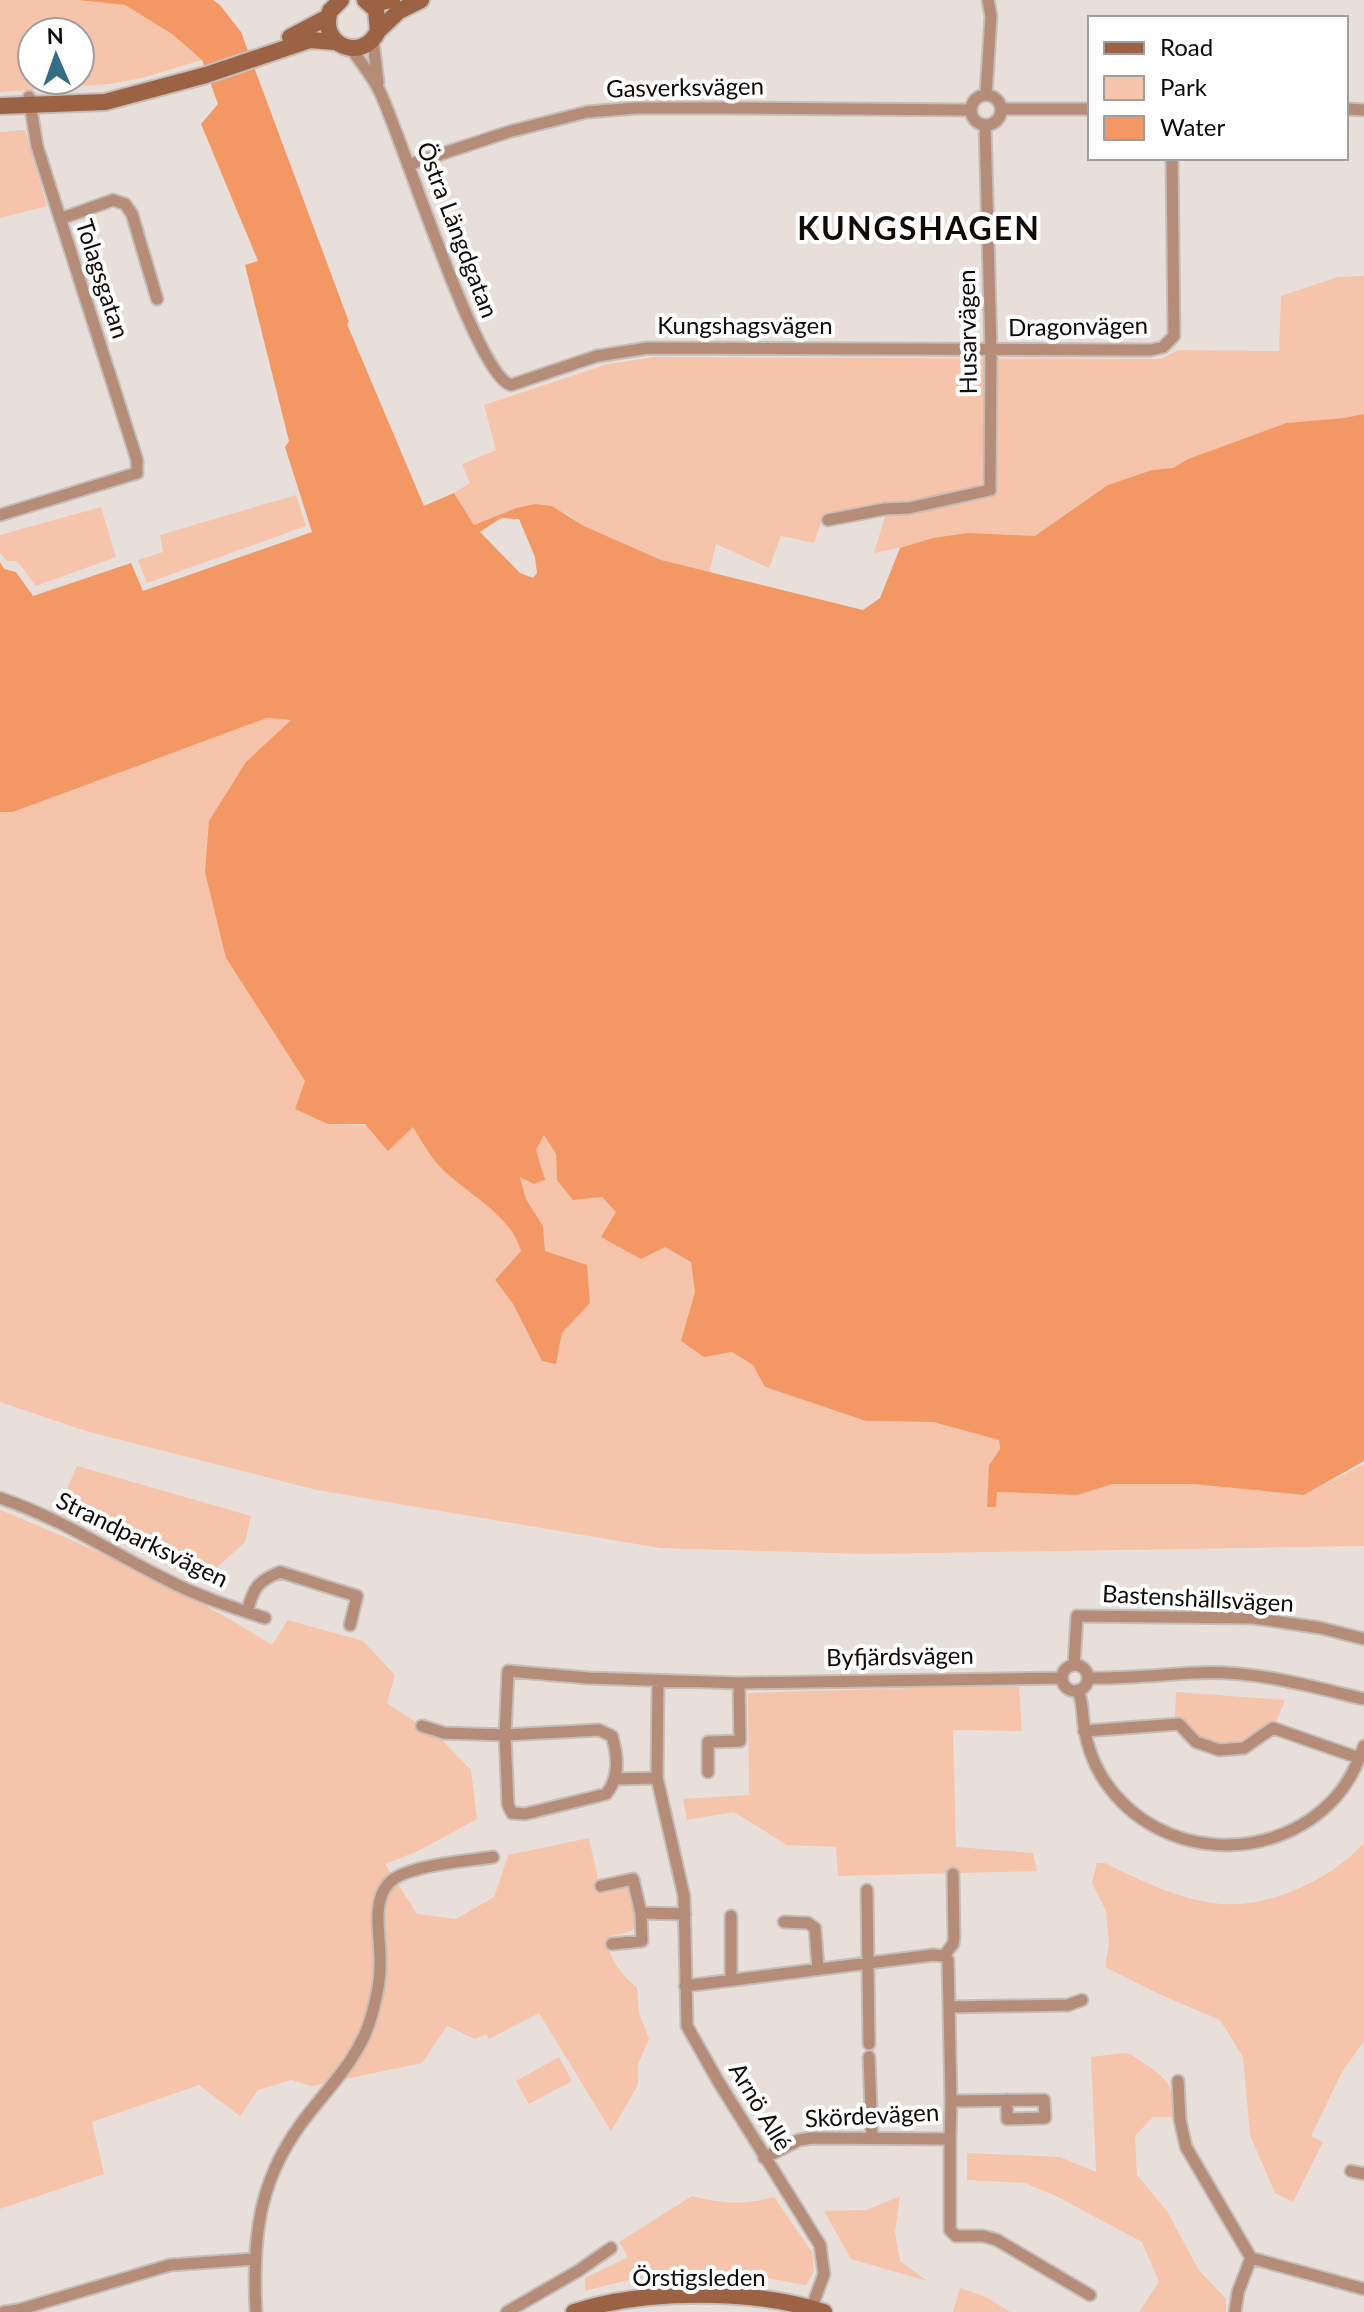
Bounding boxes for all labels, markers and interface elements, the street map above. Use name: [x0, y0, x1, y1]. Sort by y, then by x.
north arrow: [16, 16, 96, 96]
legend: [1088, 16, 1348, 160]
text: N: [46, 22, 64, 49]
text: Road: [1160, 32, 1213, 61]
street label: Gasverksvägen: [606, 71, 764, 102]
text: Park: [1160, 72, 1208, 101]
text: Water: [1160, 112, 1225, 141]
street label: Östra Längdgatan: [411, 137, 505, 322]
district label: KUNGSHAGEN: [797, 208, 1041, 247]
street label: Tolagsgatan: [71, 215, 136, 342]
street label: Husarvägen: [951, 269, 982, 395]
street label: Kungshagsvägen: [657, 310, 833, 339]
street label: Dragonvägen: [1008, 310, 1148, 341]
street label: Strandparksvägen: [52, 1485, 233, 1593]
street label: Bastenshällsvägen: [1101, 1578, 1295, 1617]
street label: Byfjärdsvägen: [826, 1640, 974, 1671]
street label: Arnö Allé: [724, 2057, 799, 2155]
street label: Skördevägen: [804, 2097, 940, 2133]
street label: Örstigsleden: [632, 2262, 766, 2291]

